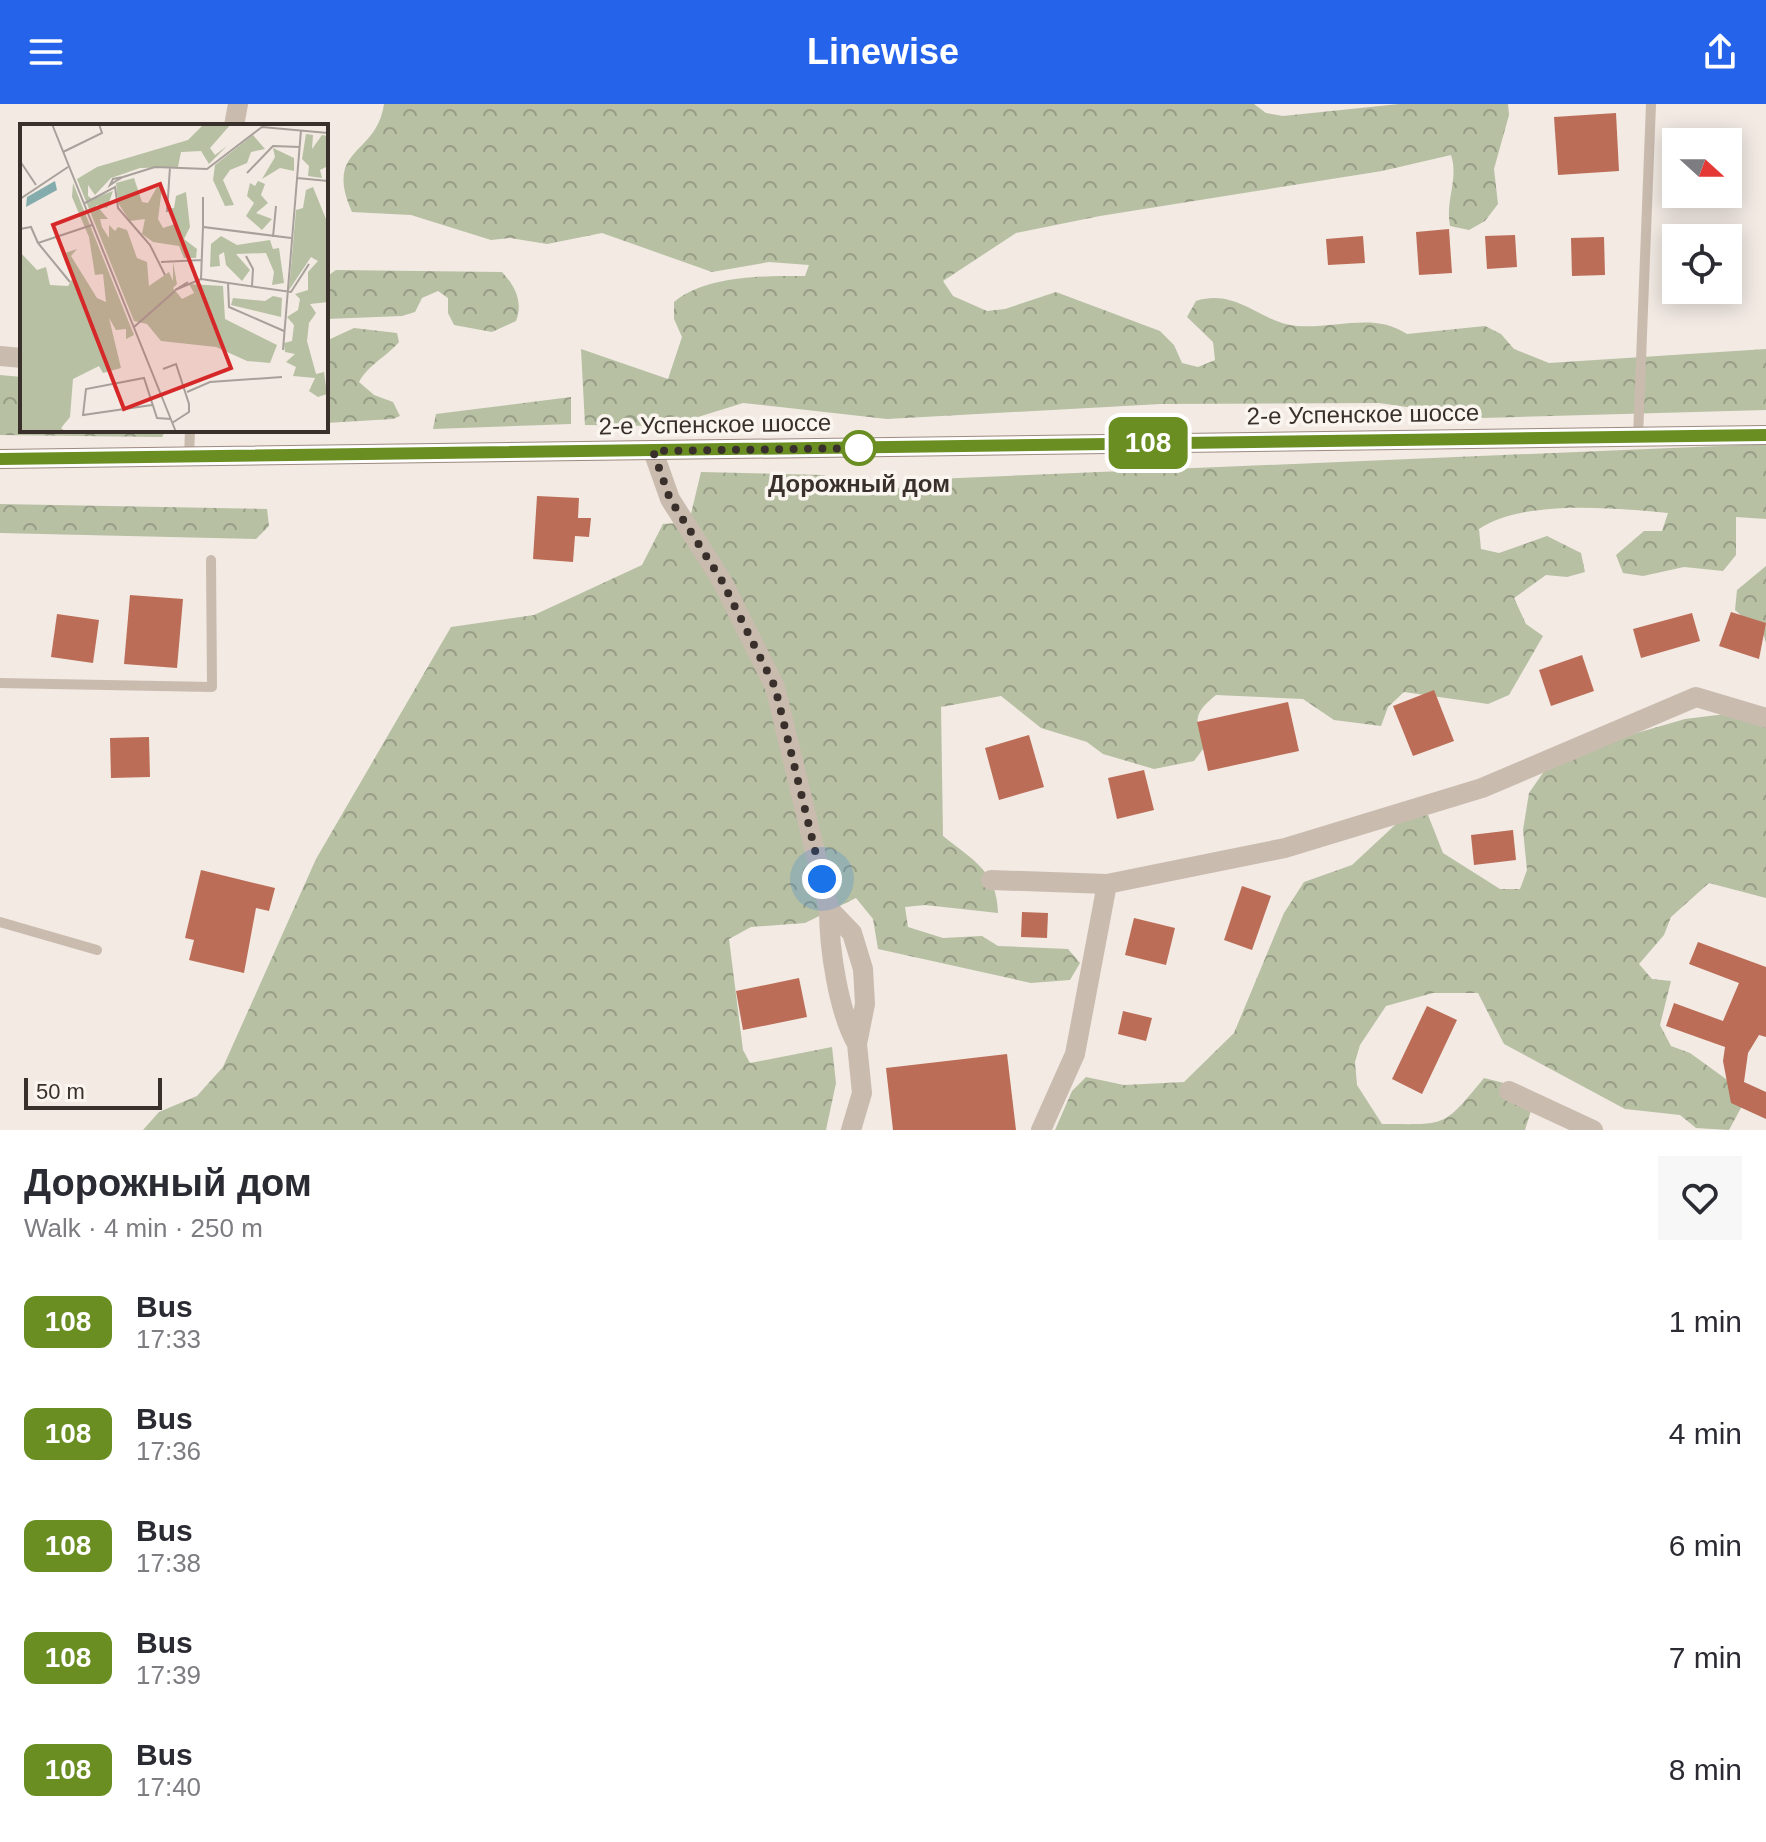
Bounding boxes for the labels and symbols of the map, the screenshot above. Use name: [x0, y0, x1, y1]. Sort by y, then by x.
inset map: [20, 124, 328, 432]
north arrow: [1662, 128, 1742, 208]
street label: 2-е Успенское шоссе: [1246, 398, 1480, 430]
street label: 2-е Успенское шоссе: [598, 408, 832, 440]
line badge: 108: [1102, 417, 1194, 469]
marker: Дорожный дом: [842, 431, 876, 465]
place label: Дорожный дом: [768, 470, 950, 497]
your location: [802, 859, 842, 899]
scale bar: [24, 1074, 162, 1110]

